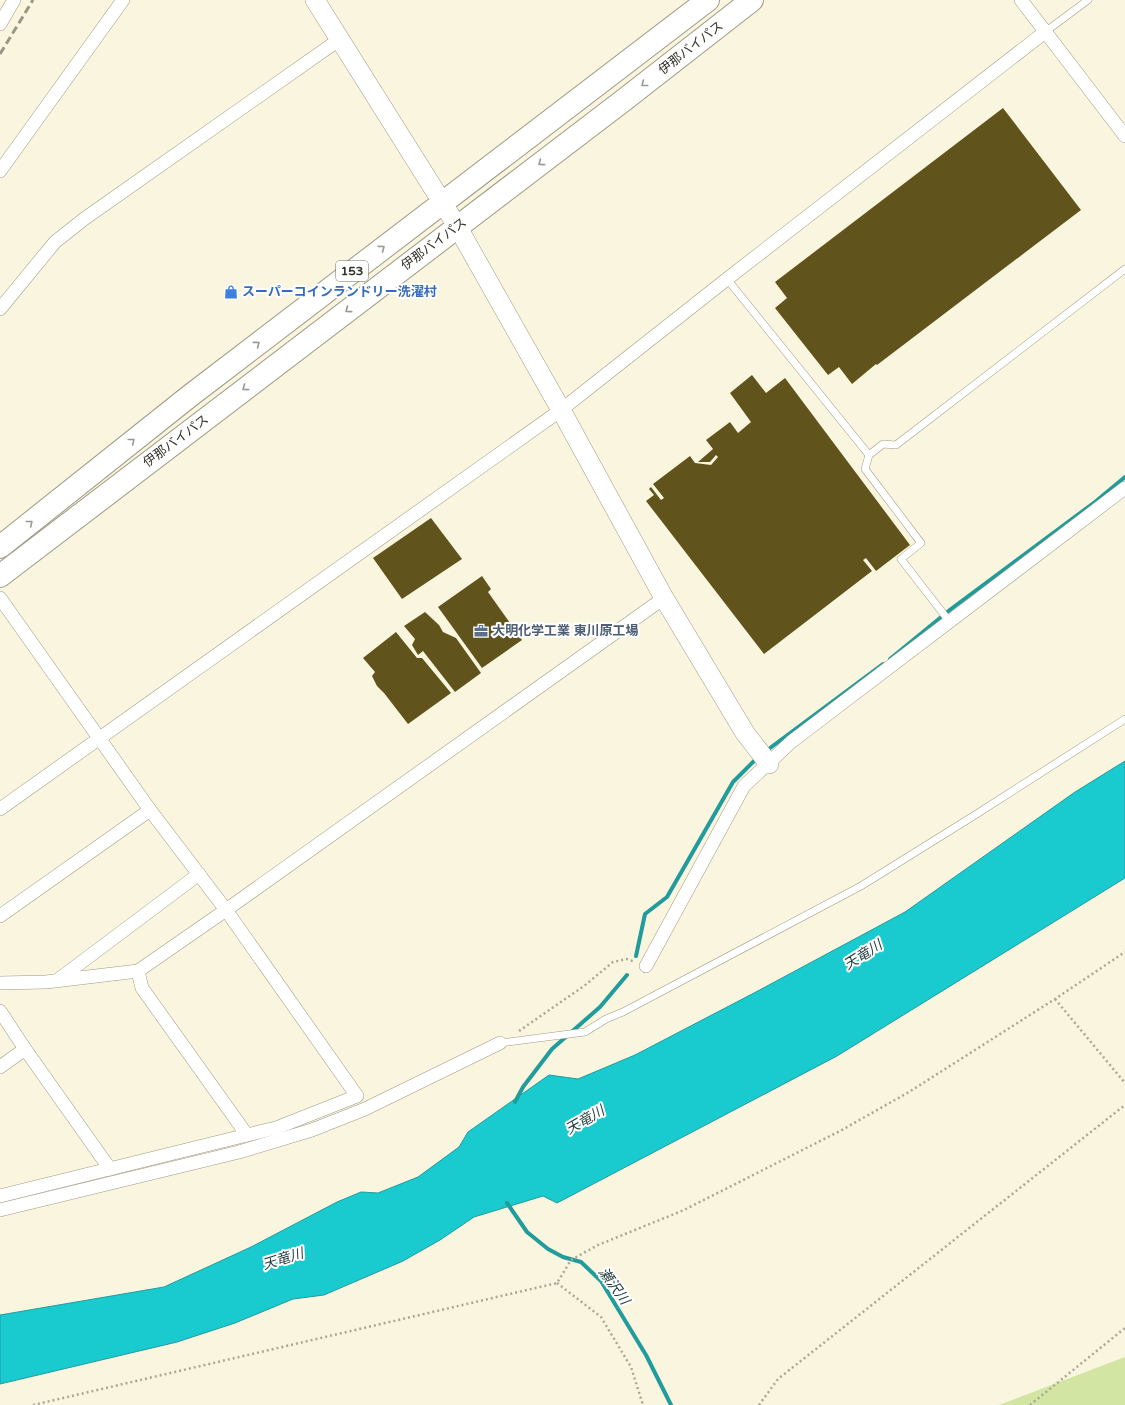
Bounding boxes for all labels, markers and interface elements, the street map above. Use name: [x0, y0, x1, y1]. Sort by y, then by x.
street label: 伊那バイパス: [655, 18, 727, 78]
one-way arrow: [642, 79, 649, 86]
one-way arrow: [538, 158, 545, 166]
street label: 伊那バイパス: [398, 214, 470, 274]
one-way arrow: [378, 246, 385, 253]
road number: 153: [336, 261, 368, 281]
shop icon: スーパーコインランドリー洗濯村: [223, 284, 239, 300]
place label: スーパーコインランドリー洗濯村: [242, 284, 437, 300]
one-way arrow: [346, 305, 353, 312]
one-way arrow: [252, 342, 259, 349]
one-way arrow: [243, 384, 250, 391]
street label: 伊那バイパス: [140, 411, 212, 471]
one-way arrow: [128, 439, 135, 446]
one-way arrow: [26, 520, 33, 527]
office icon: 大明化学工業 東川原工場: [473, 623, 489, 639]
place label: 大明化学工業 東川原工場: [492, 623, 638, 639]
water label: 天竜川: [841, 936, 887, 973]
water label: 天竜川: [563, 1101, 609, 1138]
water label: 天竜川: [260, 1244, 307, 1273]
water label: 瀬沢川: [595, 1264, 634, 1310]

